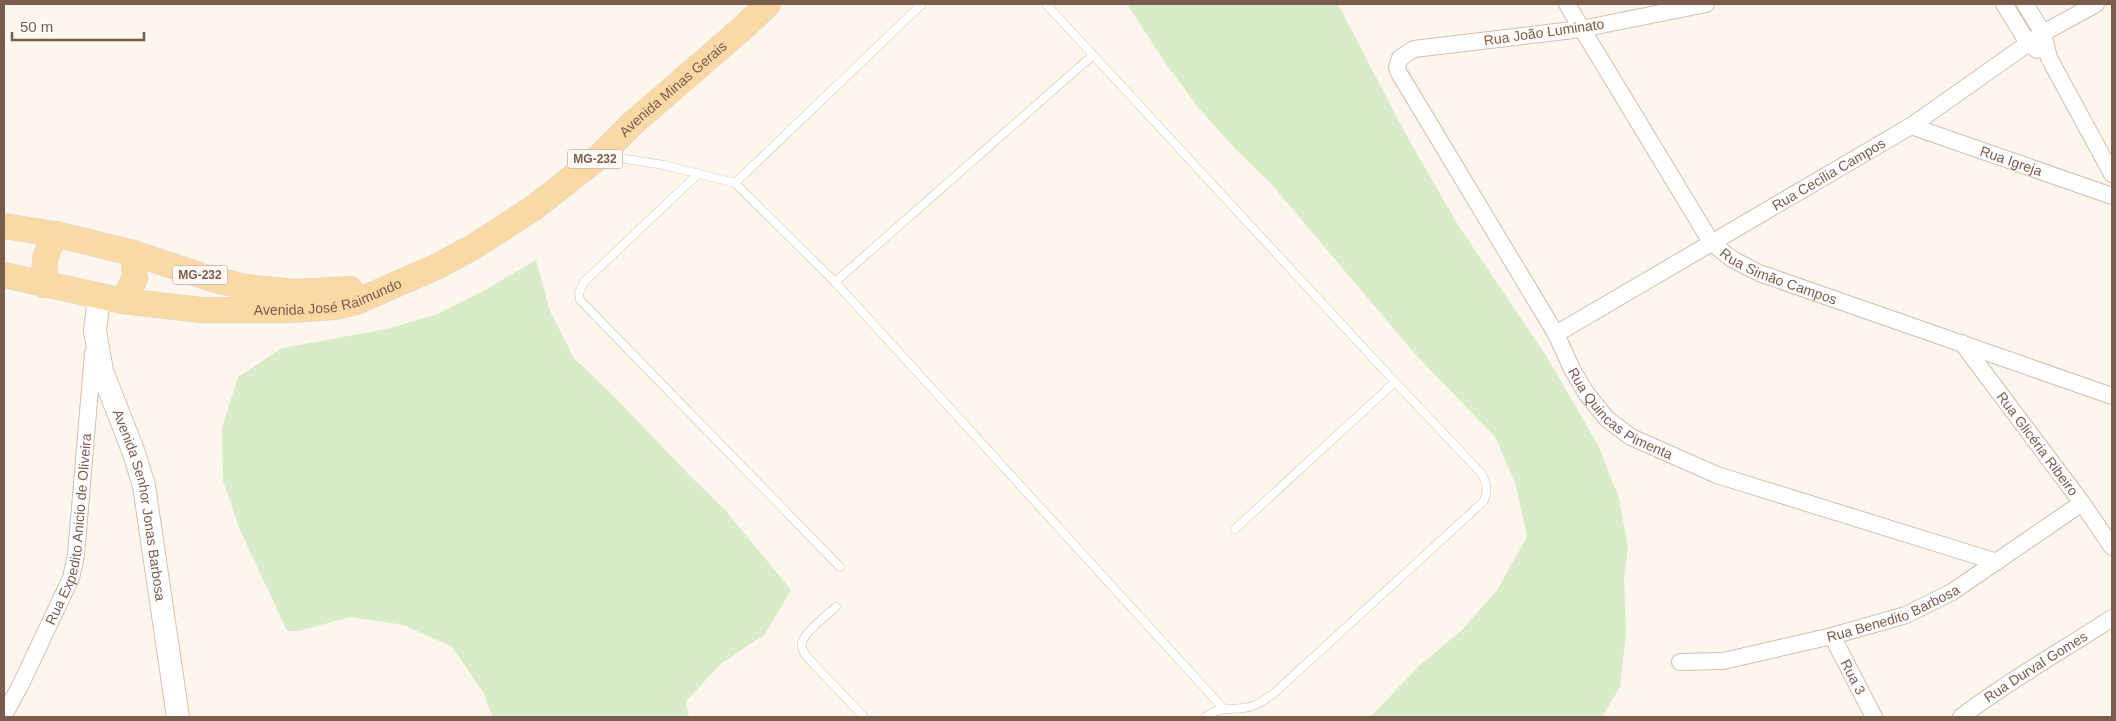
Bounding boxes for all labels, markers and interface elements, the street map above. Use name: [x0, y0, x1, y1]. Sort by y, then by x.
scale bar: [12, 10, 145, 42]
street label: Rua João Luminato: [1483, 16, 1605, 48]
text: 50 m: [20, 18, 53, 35]
street label: Avenida Minas Gerais: [616, 38, 730, 140]
street label: Rua Cecília Campos: [1769, 135, 1888, 214]
street label: Rua Igreja: [1978, 143, 2044, 179]
road number: MG-232: [568, 150, 622, 168]
street label: Rua Simão Campos: [1717, 245, 1839, 308]
road number: MG-232: [172, 266, 228, 284]
street label: Avenida José Raimundo: [254, 275, 404, 318]
street label: Rua Quincas Pimenta: [1565, 365, 1675, 462]
street label: Rua Glicéria Ribeiro: [1994, 389, 2082, 499]
street label: Avenida Senhor Jonas Barbosa: [110, 407, 169, 602]
street label: Rua Expedito Anicio de Oliveira: [42, 432, 94, 627]
street label: Rua Benedito Barbosa: [1825, 581, 1963, 645]
street label: Rua Durval Gomes: [1981, 628, 2090, 706]
street label: Rua 3: [1837, 657, 1869, 697]

